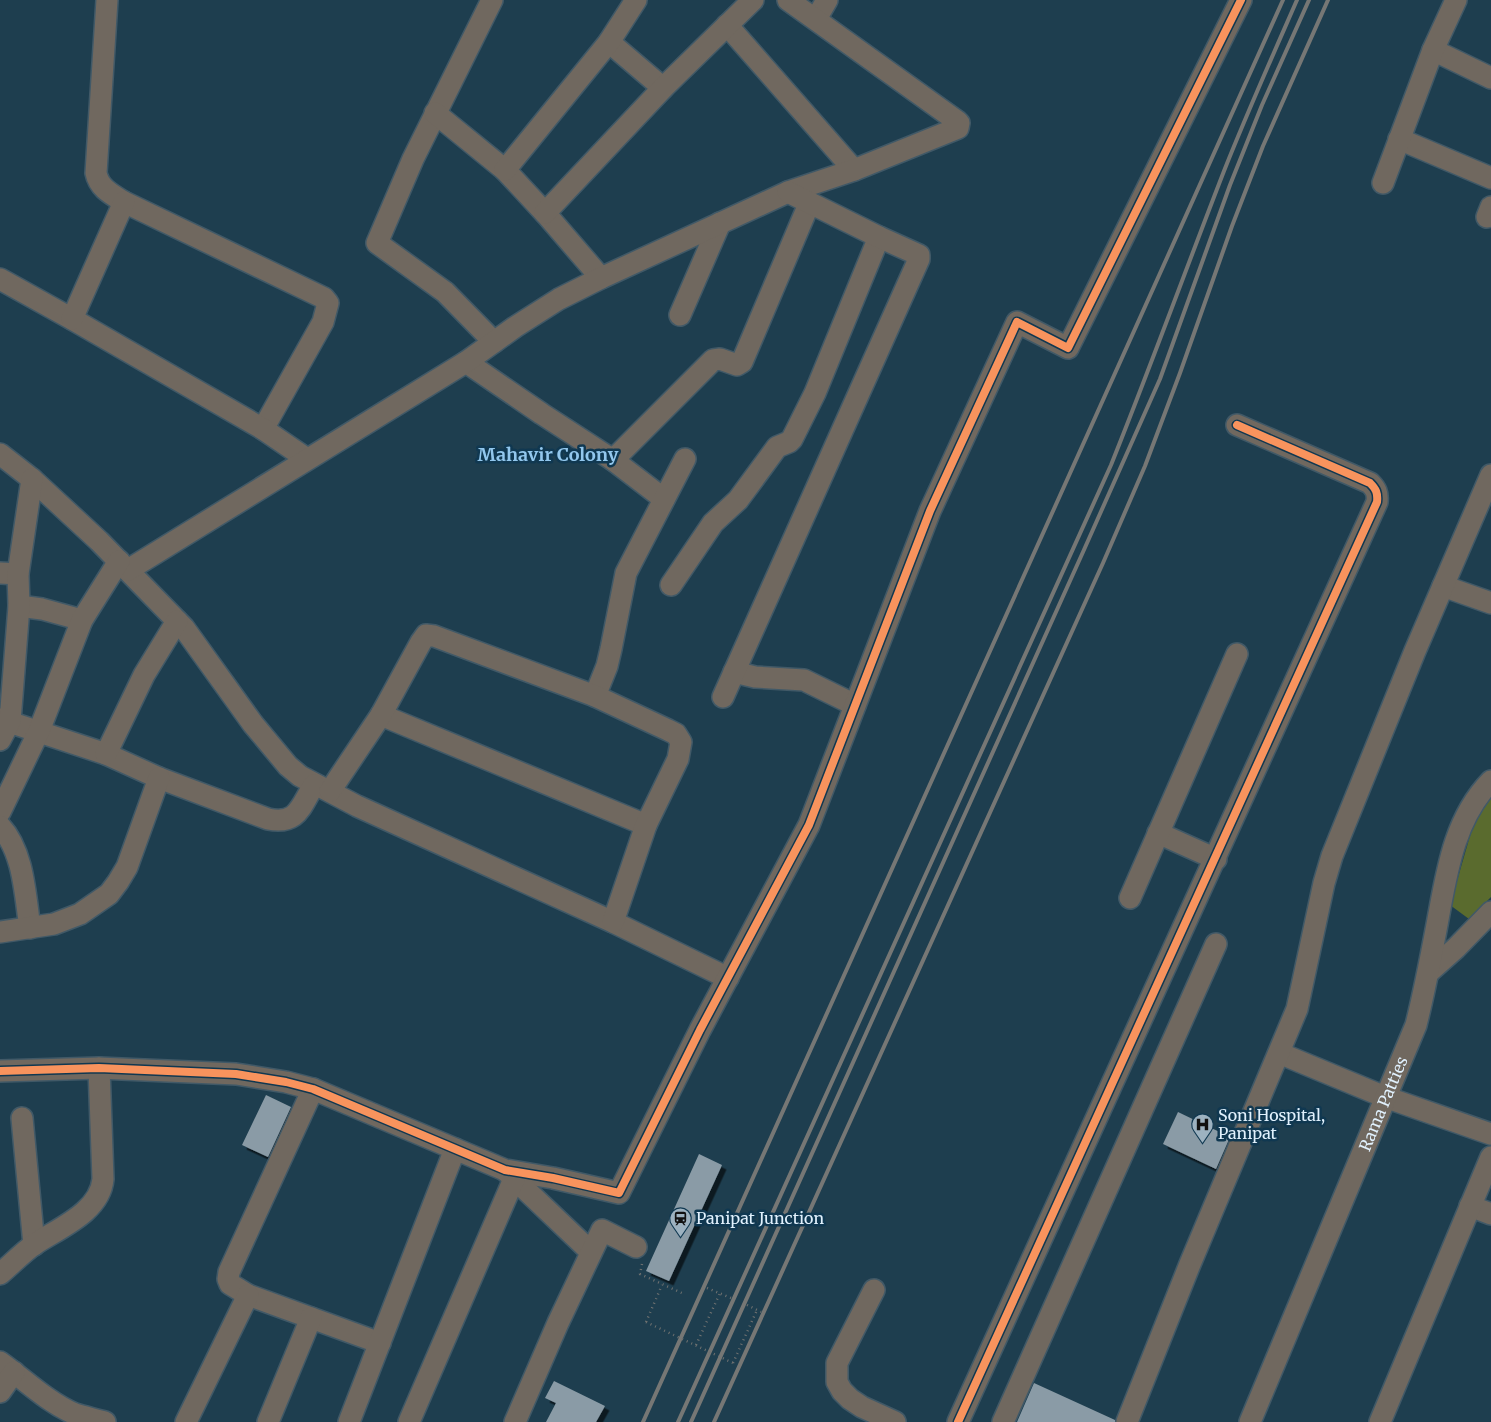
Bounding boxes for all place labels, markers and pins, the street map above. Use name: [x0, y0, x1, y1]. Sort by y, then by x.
place label: Soni Hospital, Panipat: [1218, 1105, 1325, 1143]
hospital icon: Soni Hospital, Panipat: [1190, 1112, 1214, 1143]
station icon: Panipat Junction: [668, 1206, 692, 1237]
place label: Panipat Junction: [696, 1208, 824, 1228]

